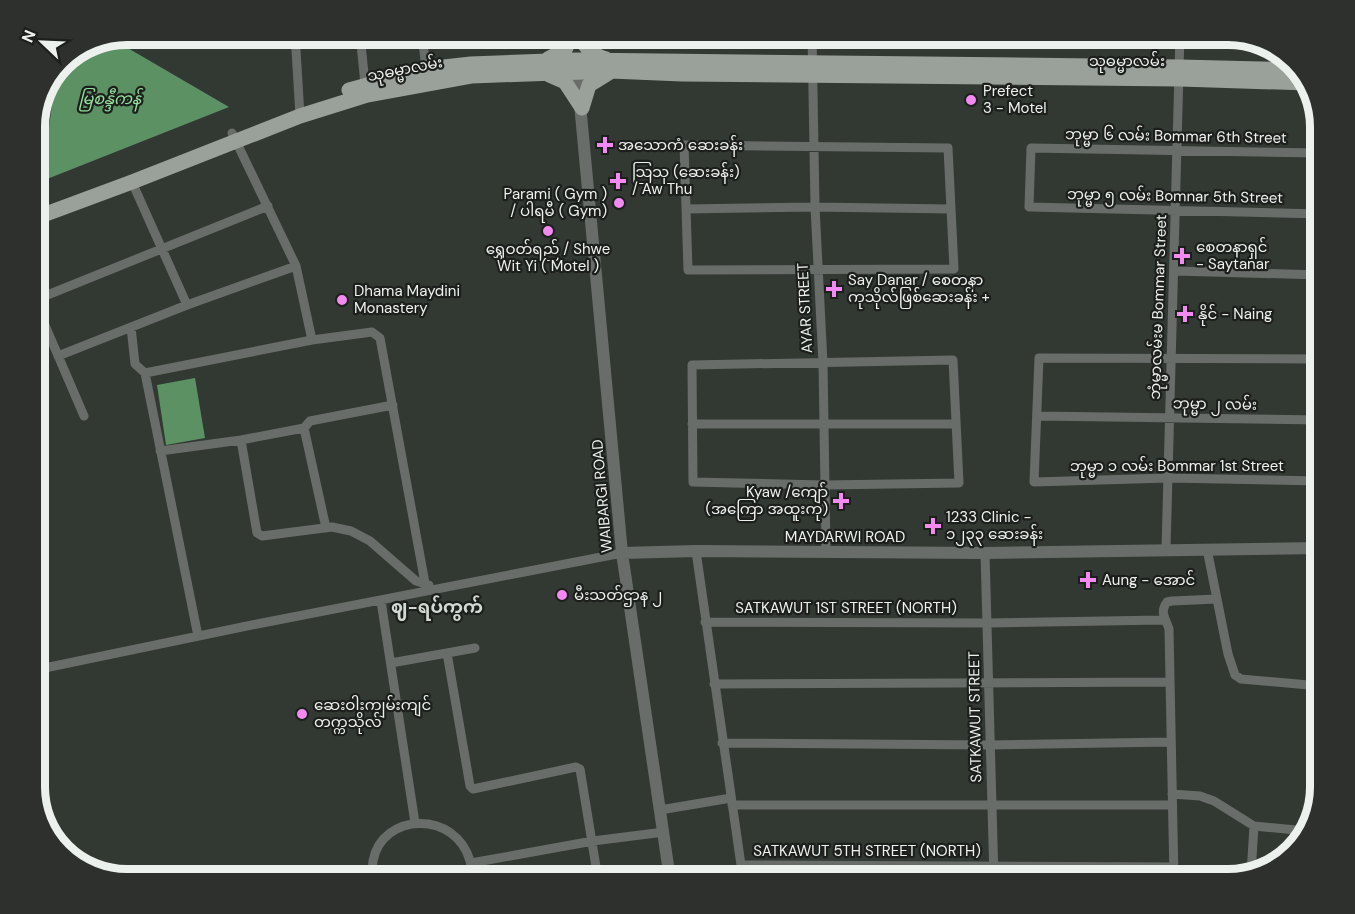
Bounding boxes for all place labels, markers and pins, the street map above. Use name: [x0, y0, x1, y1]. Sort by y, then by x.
place label: Prefect 3 - Motel: [983, 81, 1047, 118]
marker: Prefect 3 - Motel: [964, 93, 978, 107]
place label: အသောကံ ဆေးခန်း: [618, 135, 743, 157]
marker: အသောကံ ဆေးခန်း: [596, 136, 614, 154]
place label: သြသု (ဆေးခန်း) / Aw Thu: [632, 162, 740, 199]
marker: သြသု (ဆေးခန်း) / Aw Thu: [609, 172, 627, 190]
place label: Parami ( Gym ) / ပါရမီ ( Gym): [504, 184, 607, 223]
marker: Parami ( Gym ) / ပါရမီ ( Gym): [612, 196, 626, 210]
marker: ရွှေဝတ်ရည် / Shwe Wit Yi ( Motel ): [541, 224, 555, 238]
place label: စေတနာရှင် - Saytanar: [1196, 237, 1270, 274]
place label: ရွှေဝတ်ရည် / Shwe Wit Yi ( Motel ): [486, 239, 610, 276]
marker: စေတနာရှင် - Saytanar: [1173, 247, 1191, 265]
place label: Say Danar / စေတနာ ကုသိုလ်ဖြစ်ဆေးခန်း +: [848, 270, 990, 309]
marker: Say Danar / စေတနာ ကုသိုလ်ဖြစ်ဆေးခန်း +: [825, 280, 843, 298]
place label: Dhama Maydini Monastery: [354, 281, 460, 318]
marker: Dhama Maydini Monastery: [335, 293, 349, 307]
place label: နိုင် - Naing: [1198, 304, 1272, 326]
marker: နိုင် - Naing: [1176, 305, 1194, 323]
place label: Kyaw /ကျော် (အကြော အထူးကု): [705, 482, 828, 521]
marker: Kyaw /ကျော် (အကြော အထူးကု): [832, 492, 850, 510]
place label: 1233 Clinic - ၁၂၃၃ ဆေးခန်း: [946, 507, 1043, 546]
marker: 1233 Clinic - ၁၂၃၃ ဆေးခန်း: [924, 517, 942, 535]
place label: Aung - အောင်: [1102, 570, 1195, 590]
marker: Aung - အောင်: [1079, 571, 1097, 589]
place label: မီးသတ်ဌာန ၂: [574, 585, 662, 607]
marker: မီးသတ်ဌာန ၂: [555, 588, 569, 602]
place label: ဆေးဝါးကျွမ်းကျင် တက္ကသိုလ်: [314, 695, 431, 734]
marker: ဆေးဝါးကျွမ်းကျင် တက္ကသိုလ်: [295, 707, 309, 721]

